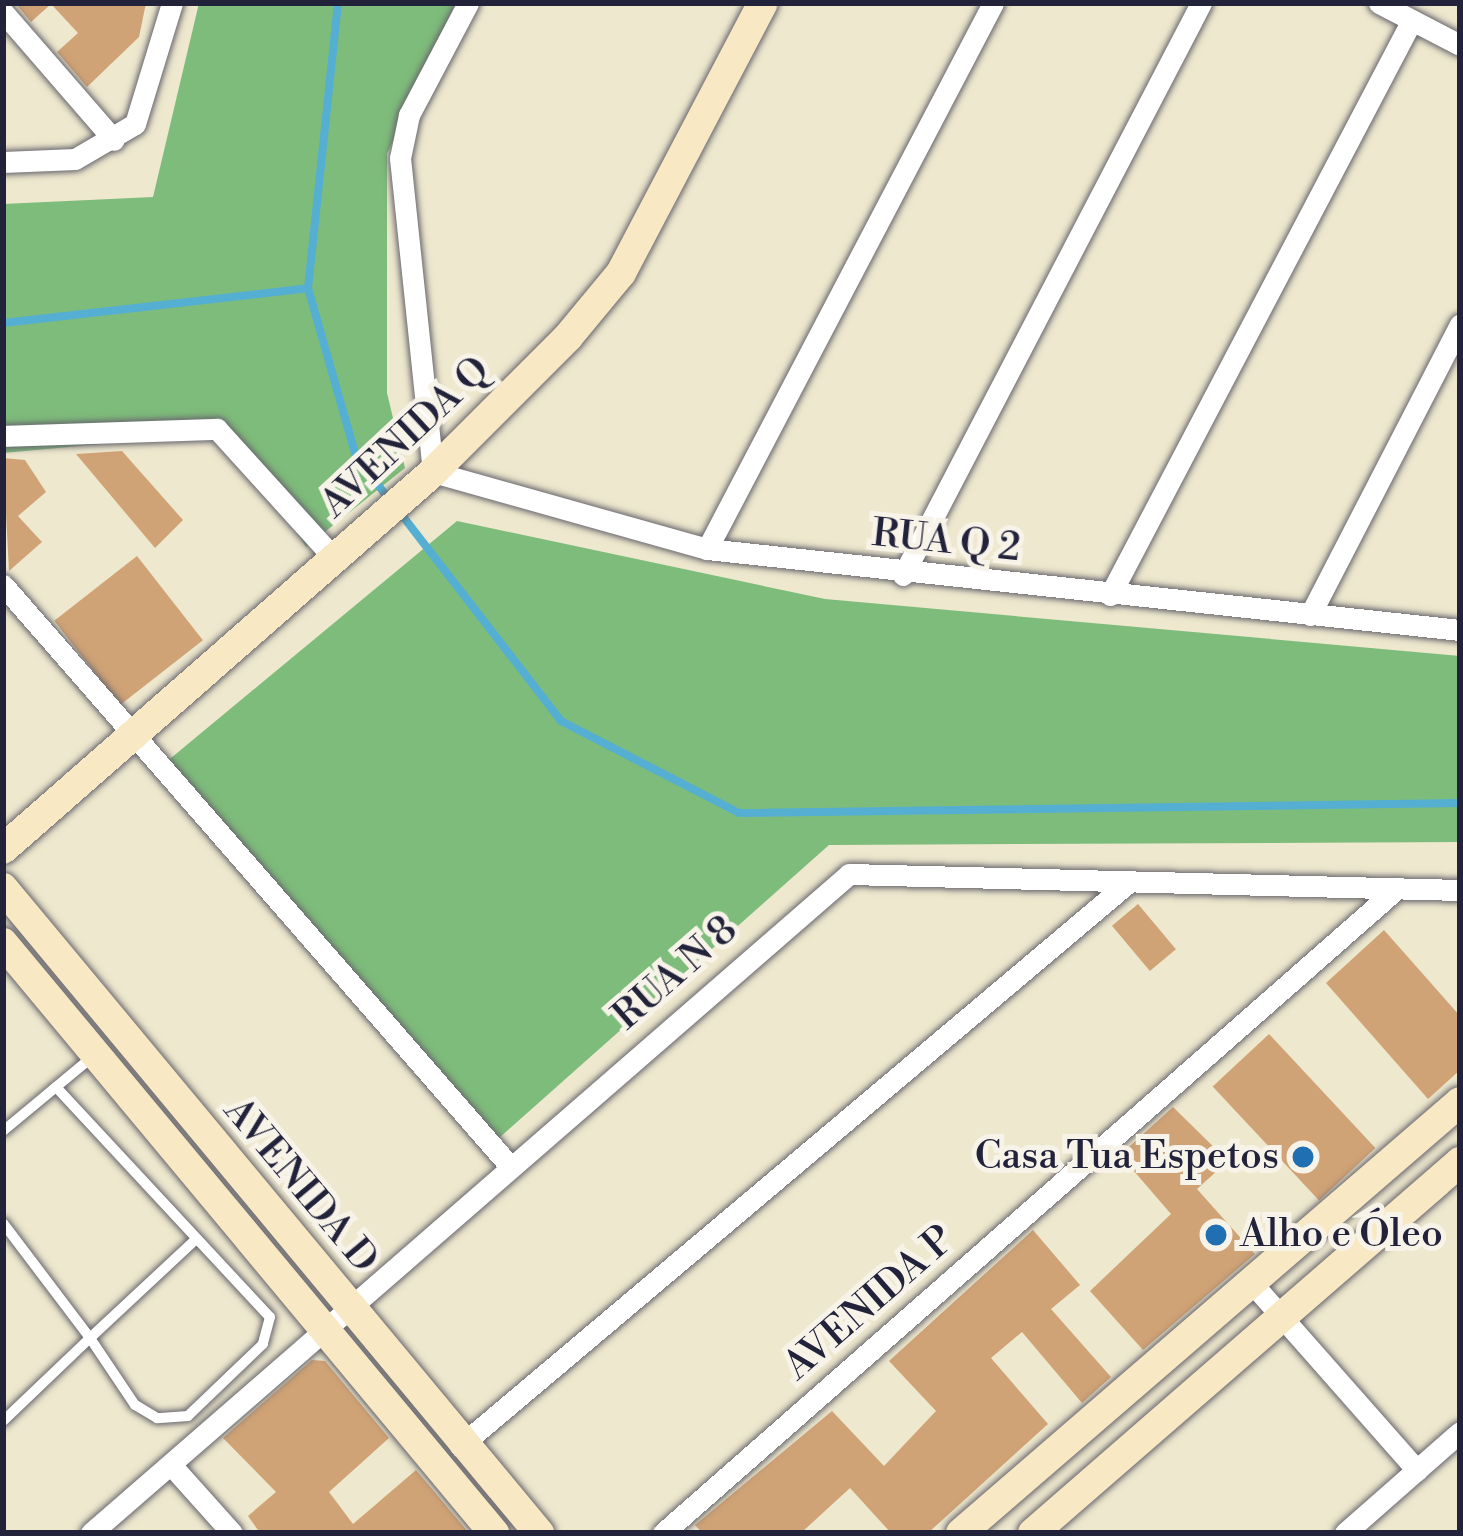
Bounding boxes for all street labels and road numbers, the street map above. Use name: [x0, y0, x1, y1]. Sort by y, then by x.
street label: AVENIDA Q: [312, 348, 500, 528]
street label: RUA Q 2: [870, 511, 1022, 573]
street label: RUA N 8: [604, 907, 748, 1041]
street label: AVENIDA D: [213, 1089, 387, 1283]
street label: AVENIDA P: [775, 1217, 965, 1391]

